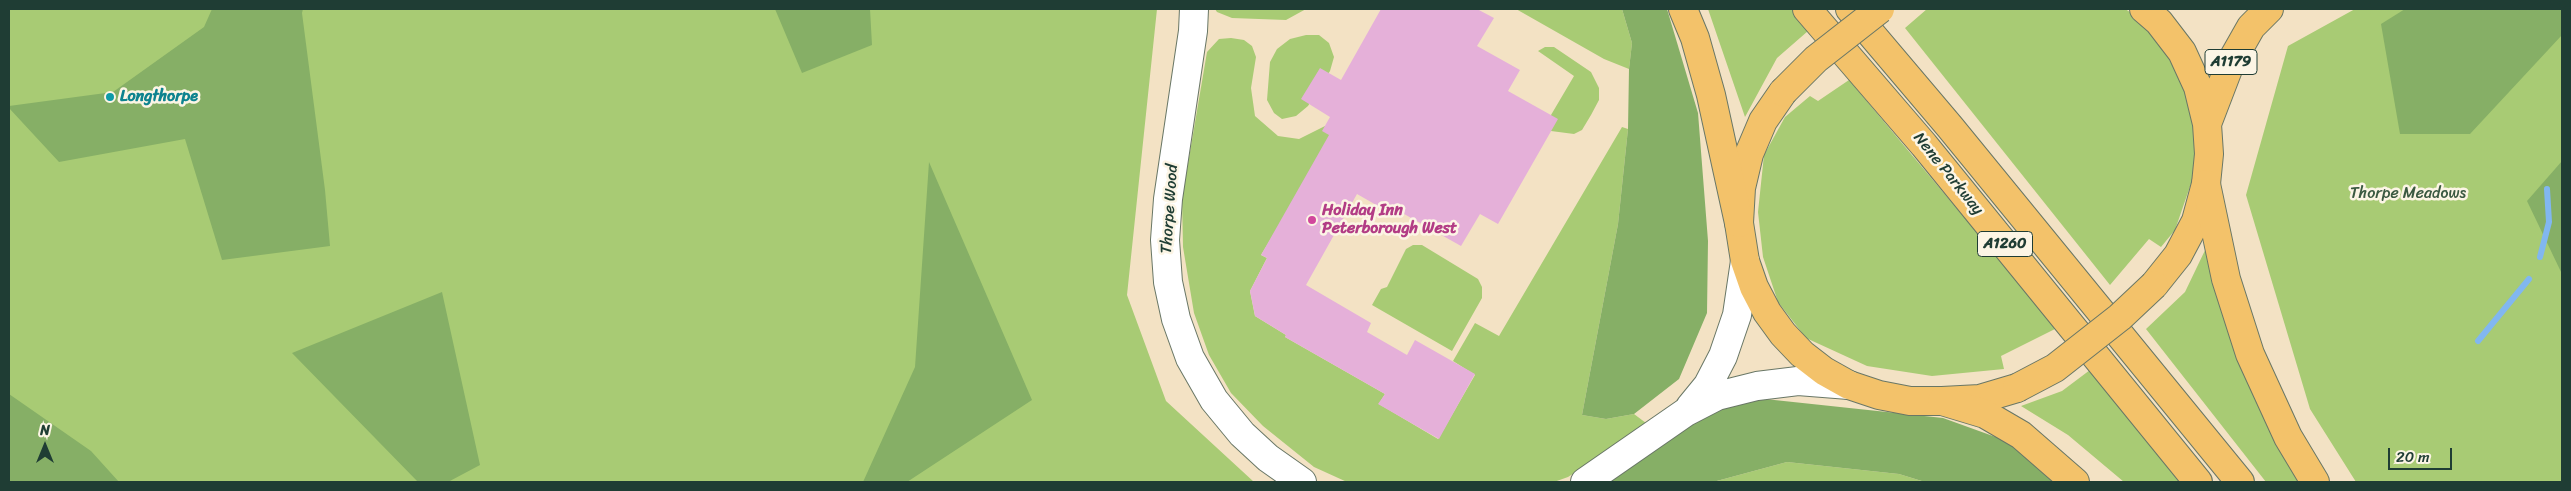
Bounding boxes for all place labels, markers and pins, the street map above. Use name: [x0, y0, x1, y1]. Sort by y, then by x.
place label: Longthorpe: [120, 87, 198, 107]
marker: Longthorpe: [104, 91, 116, 103]
place label: Holiday Inn Peterborough West: [1322, 201, 1457, 239]
marker: Holiday Inn Peterborough West: [1306, 214, 1318, 226]

